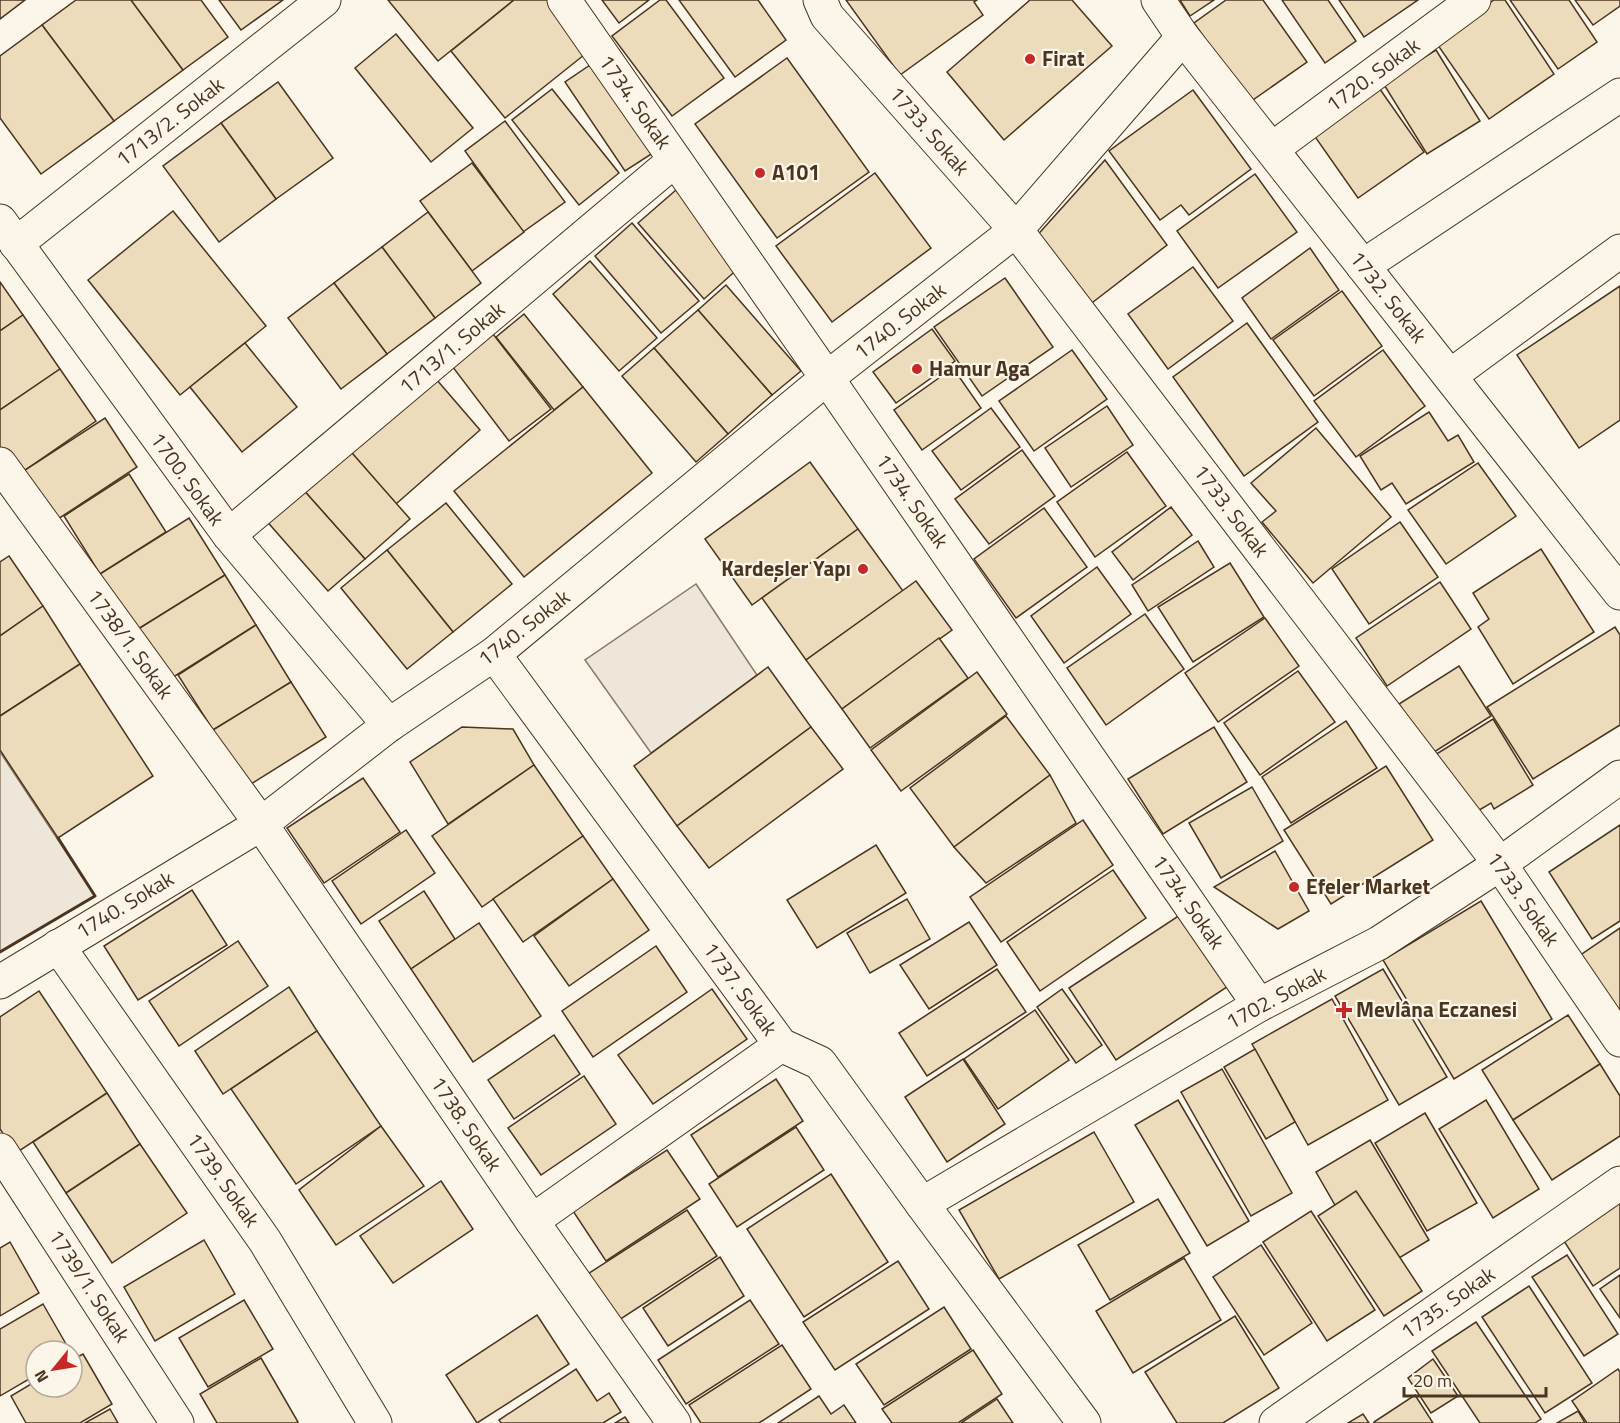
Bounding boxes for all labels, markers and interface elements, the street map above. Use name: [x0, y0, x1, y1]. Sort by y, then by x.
street label: 1720. Sokak: [1319, 29, 1426, 119]
place label: Firat: [1042, 42, 1085, 74]
street label: 1734. Sokak: [591, 48, 680, 155]
marker: Firat: [1023, 52, 1037, 66]
street label: 1713/2. Sokak: [108, 69, 230, 174]
street label: 1733. Sokak: [882, 79, 978, 182]
place label: A101: [772, 156, 820, 188]
marker: A101: [753, 166, 767, 180]
street label: 1732. Sokak: [1343, 243, 1435, 349]
street label: 1740. Sokak: [846, 274, 952, 366]
street label: 1713/1. Sokak: [391, 293, 511, 401]
place label: Hamur Aga: [929, 352, 1030, 384]
marker: Hamur Aga: [910, 362, 924, 376]
street label: 1700. Sokak: [143, 425, 233, 532]
street label: 1734. Sokak: [868, 447, 957, 554]
street label: 1733. Sokak: [1186, 457, 1277, 564]
place label: Kardeşler Yapı: [721, 552, 851, 584]
marker: Kardeşler Yapı: [856, 562, 870, 576]
street label: 1740. Sokak: [470, 581, 576, 673]
street label: 1738/1. Sokak: [80, 582, 182, 705]
street label: 1733. Sokak: [1479, 845, 1568, 952]
street label: 1734. Sokak: [1144, 848, 1233, 955]
street label: 1740. Sokak: [69, 862, 180, 946]
place label: Efeler Market: [1306, 870, 1430, 902]
marker: Efeler Market: [1287, 880, 1301, 894]
street label: 1737. Sokak: [696, 935, 786, 1042]
street label: 1702. Sokak: [1220, 957, 1331, 1037]
place label: Mevlâna Eczanesi: [1356, 993, 1517, 1025]
marker: Mevlâna Eczanesi: [1337, 1003, 1351, 1017]
street label: 1738. Sokak: [423, 1069, 511, 1178]
street label: 1739. Sokak: [179, 1126, 268, 1233]
street label: 1739/1. Sokak: [41, 1222, 139, 1349]
street label: 1735. Sokak: [1394, 1258, 1501, 1347]
north arrow: [24, 1339, 84, 1399]
scale bar: [1404, 1360, 1546, 1398]
text: N: [28, 1366, 54, 1387]
text: 20 m: [1413, 1367, 1452, 1394]

